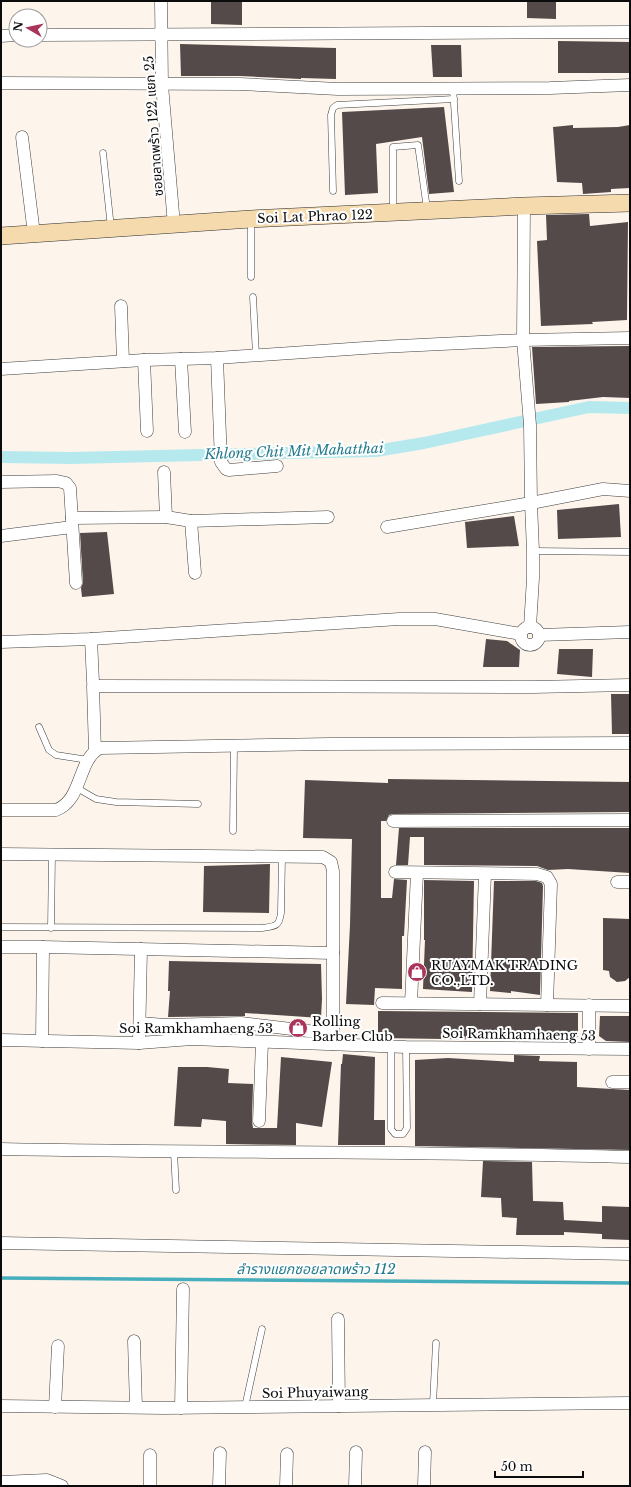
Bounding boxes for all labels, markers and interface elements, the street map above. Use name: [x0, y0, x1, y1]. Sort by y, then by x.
north arrow: [8, 8, 48, 48]
text: N: [10, 20, 26, 33]
street label: ซอยลาดพร้าว 122 แยก 25: [140, 55, 167, 197]
street label: Soi Lat Phrao 122: [257, 206, 373, 227]
water label: Khlong Chit Mit Mahatthai: [203, 439, 384, 463]
place label: RUAYMAK TRADING CO.,LTD.: [431, 957, 578, 989]
shop icon: RUAYMAK TRADING CO.,LTD.: [406, 961, 428, 983]
place label: Rolling Barber Club: [312, 1013, 393, 1045]
shop icon: Rolling Barber Club: [287, 1017, 309, 1039]
street label: Soi Ramkhamhaeng 53: [119, 1020, 273, 1037]
street label: Soi Ramkhamhaeng 53: [442, 1025, 596, 1044]
water label: ลำรางแยกซอยลาดพร้าว 112: [236, 1260, 396, 1278]
street label: Soi Phuyaiwang: [262, 1383, 368, 1402]
scale bar: [495, 1453, 583, 1479]
text: 50 m: [501, 1459, 533, 1474]

